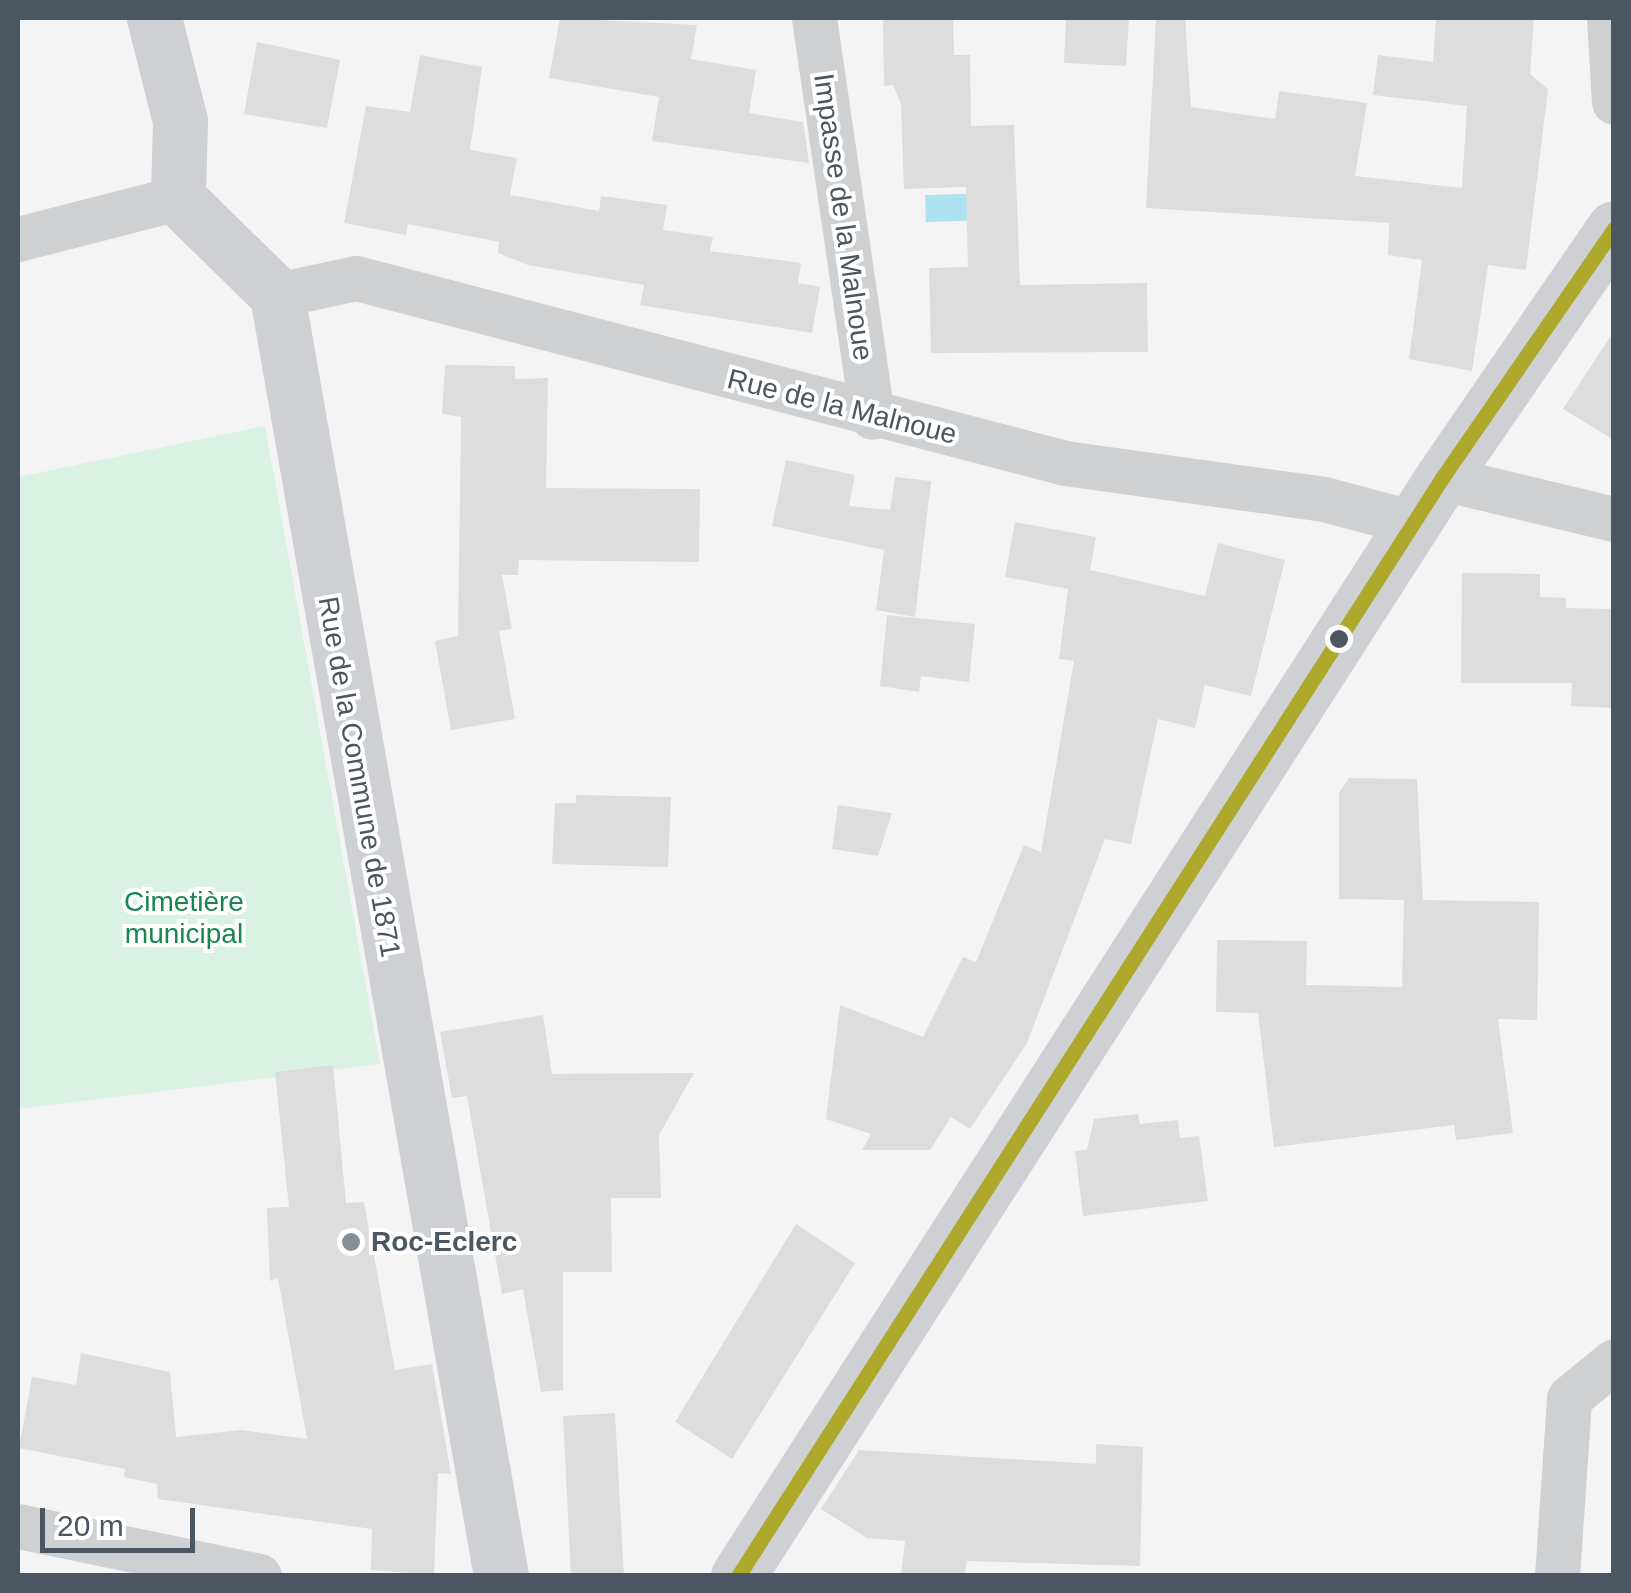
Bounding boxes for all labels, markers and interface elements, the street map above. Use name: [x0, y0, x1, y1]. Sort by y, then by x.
street label: Impasse de la Malnoue: [806, 71, 880, 363]
street label: Rue de la Malnoue: [724, 362, 960, 452]
street label: Rue de la Commune de 1871: [311, 594, 407, 960]
unlabelled marker: [1329, 629, 1349, 649]
park label: Cimetière municipal: [124, 885, 244, 951]
place label: Roc-Eclerc: [371, 1225, 517, 1259]
marker: Roc-Eclerc: [340, 1231, 362, 1253]
scale bar: [45, 1488, 200, 1550]
text: 20 m: [57, 1509, 124, 1542]

